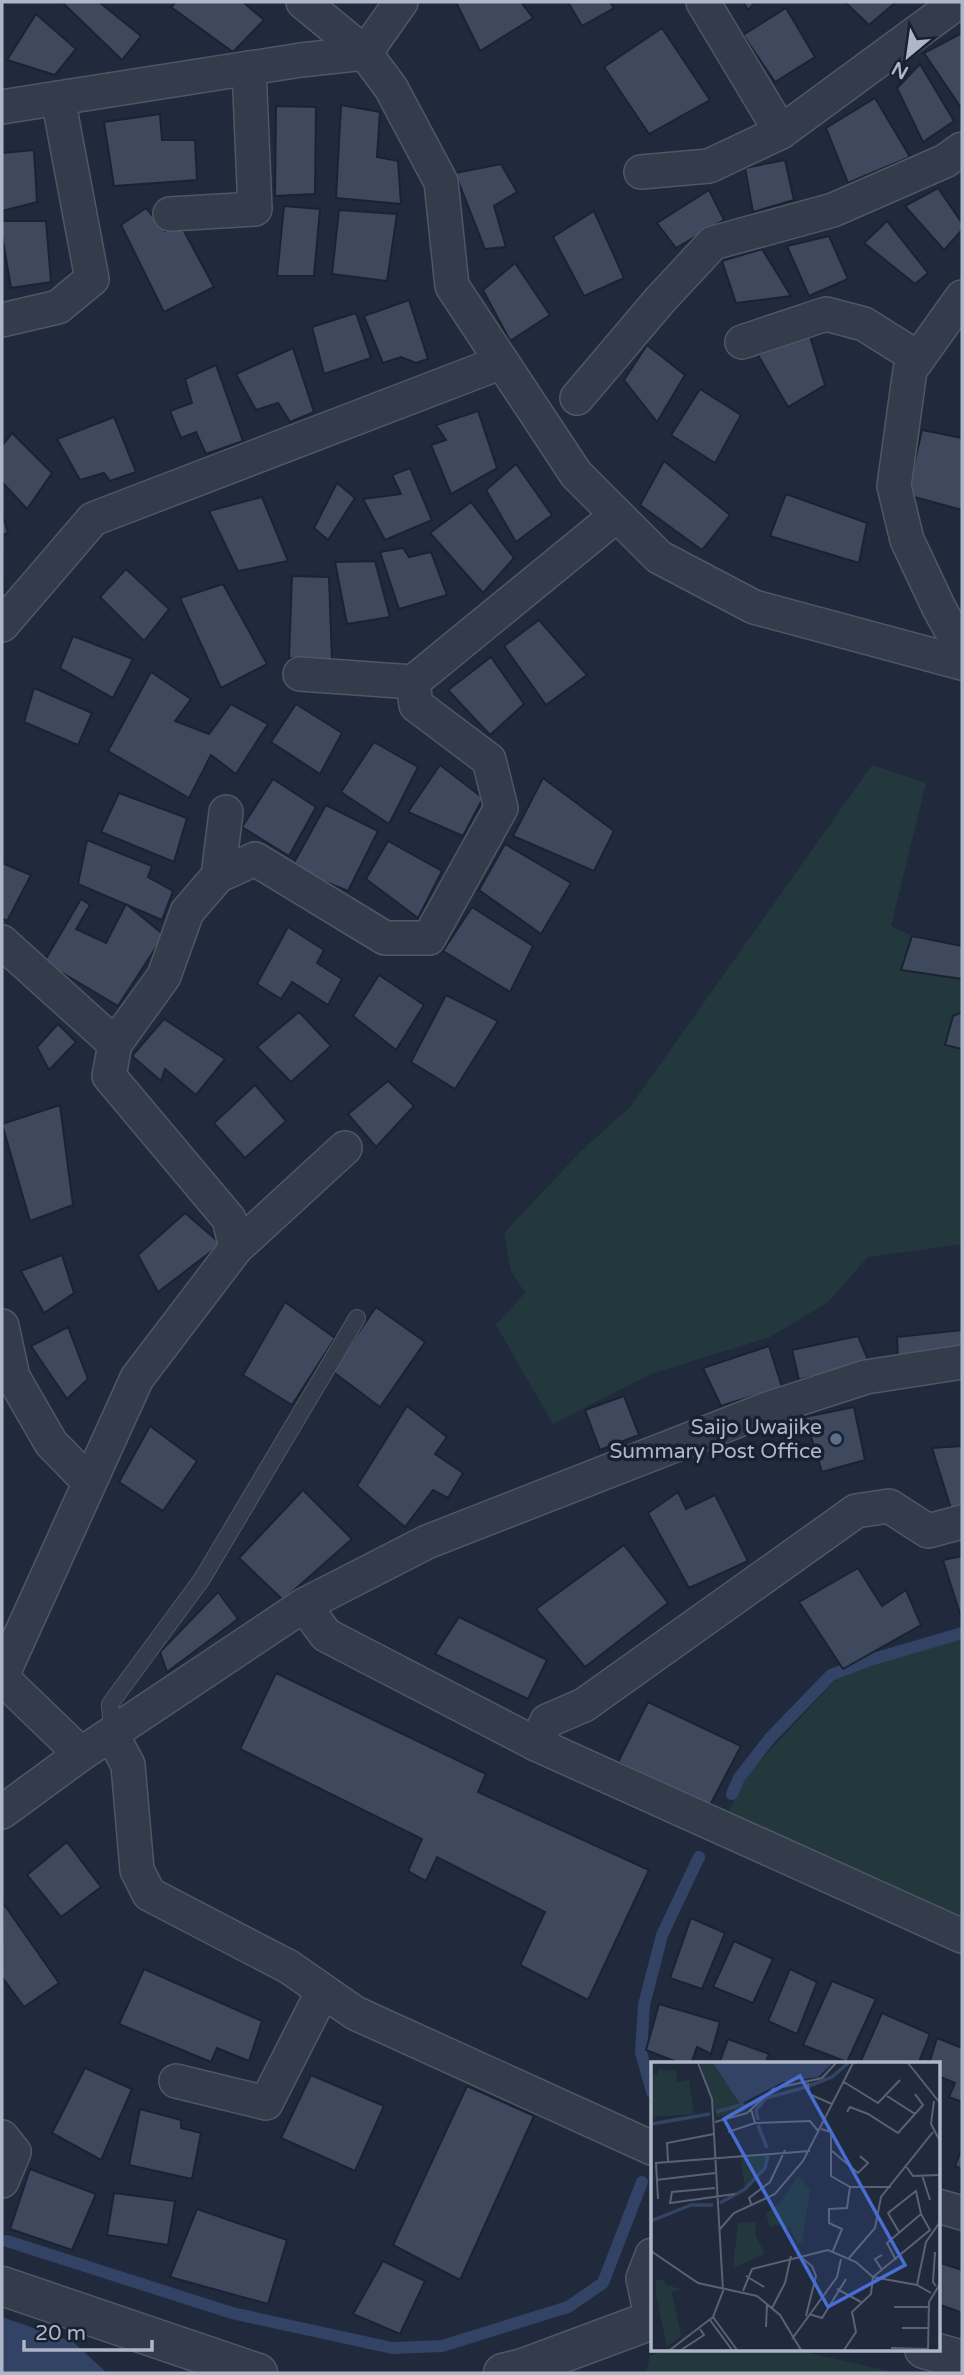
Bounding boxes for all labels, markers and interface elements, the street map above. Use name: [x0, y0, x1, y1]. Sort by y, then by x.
north arrow: [873, 21, 943, 91]
text: N: [888, 57, 912, 83]
place label: Saijo Uwajike Summary Post Office: [610, 1415, 822, 1464]
marker: Saijo Uwajike Summary Post Office: [828, 1431, 844, 1447]
inset map: [651, 2062, 940, 2350]
scale bar: [24, 2308, 152, 2352]
text: 20 m: [35, 2321, 86, 2346]

